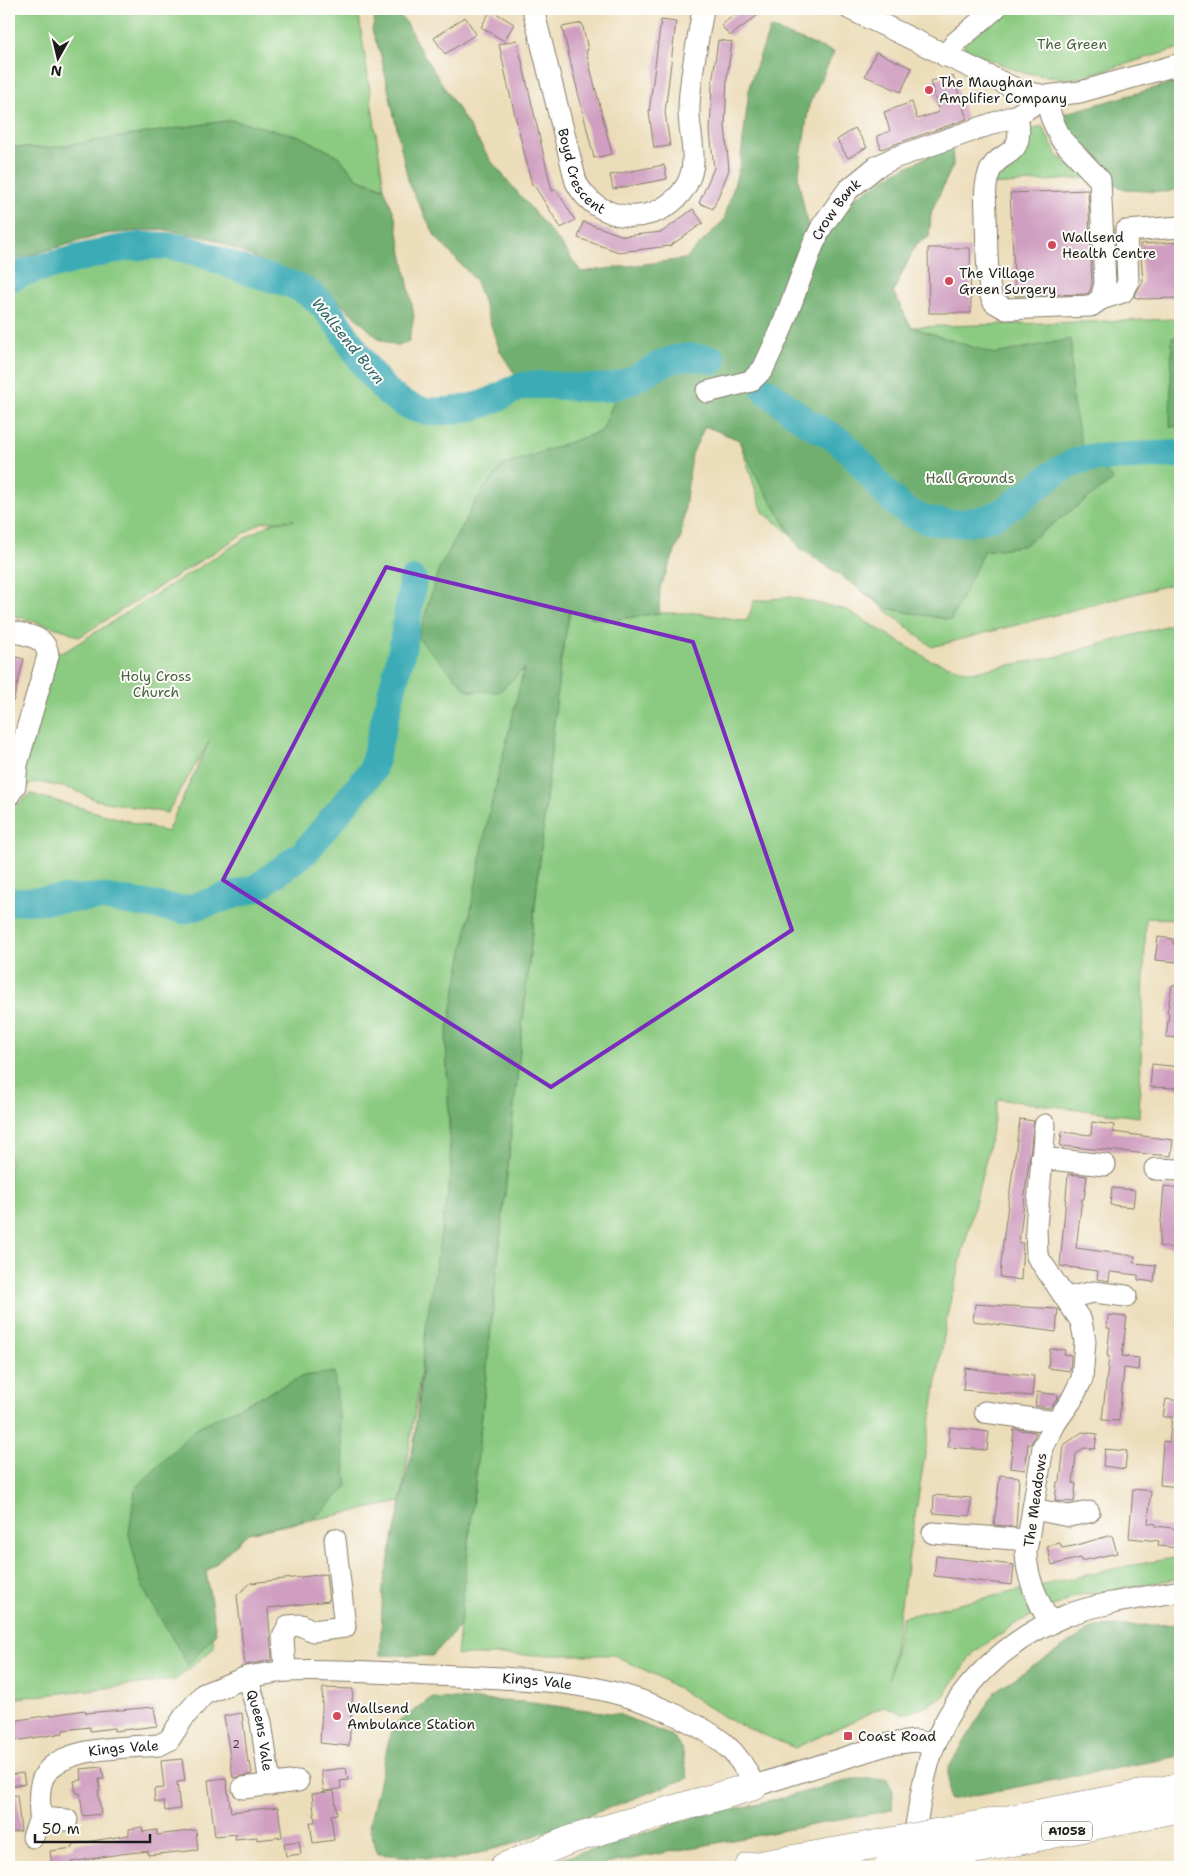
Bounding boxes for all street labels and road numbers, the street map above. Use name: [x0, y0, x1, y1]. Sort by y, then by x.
street label: Boyd Crescent: [554, 126, 609, 218]
street label: Crow Bank: [808, 174, 864, 243]
street label: The Meadows: [1019, 1452, 1051, 1548]
street label: Kings Vale: [502, 1669, 573, 1693]
street label: Queens Vale: [242, 1687, 277, 1772]
street label: Kings Vale: [87, 1736, 160, 1761]
road number: A1058: [1042, 1822, 1092, 1840]

